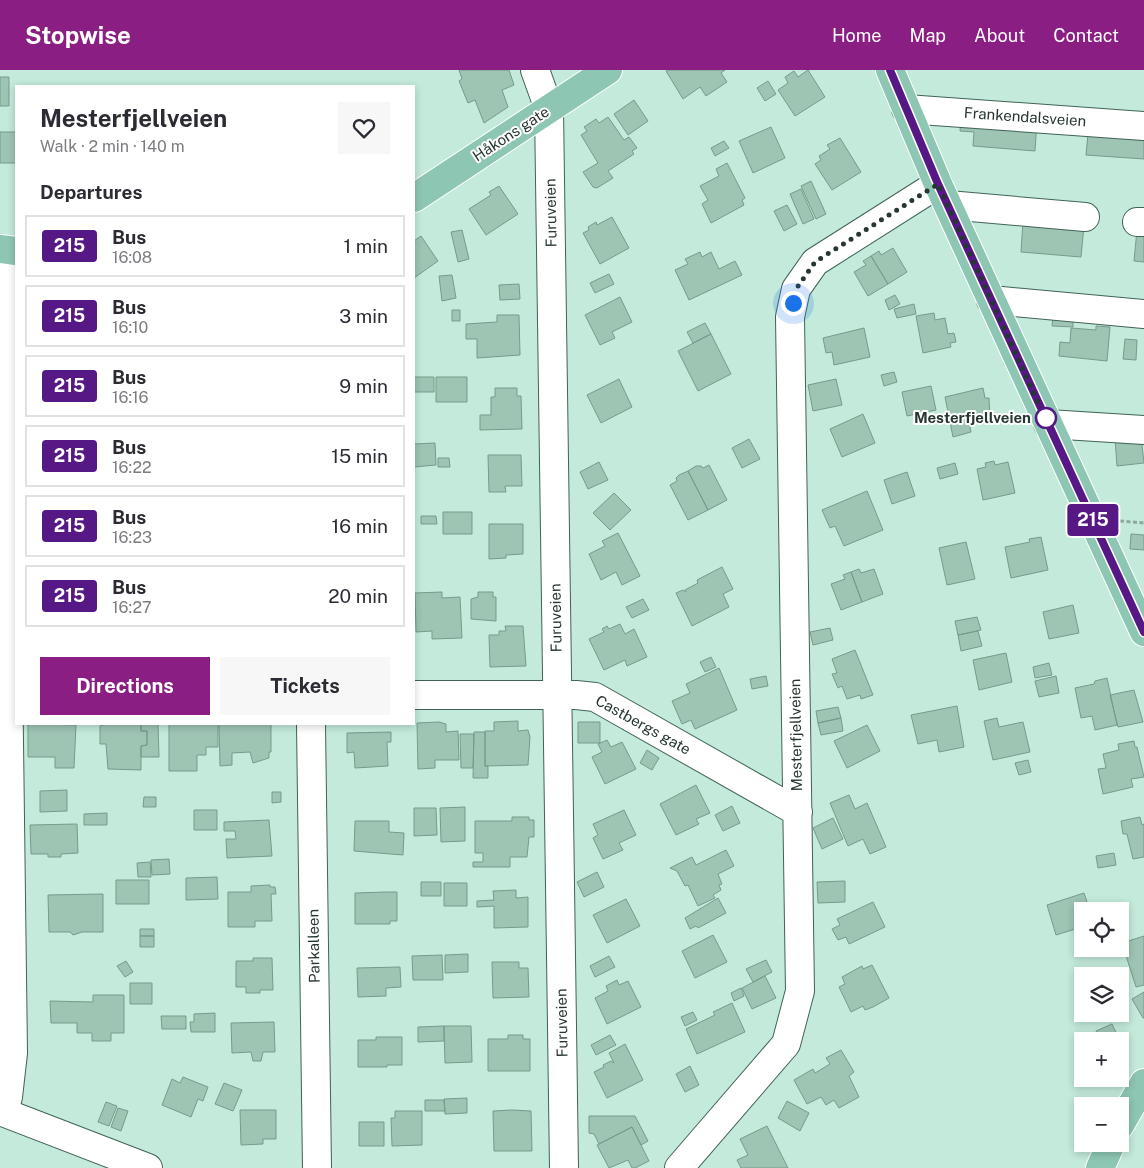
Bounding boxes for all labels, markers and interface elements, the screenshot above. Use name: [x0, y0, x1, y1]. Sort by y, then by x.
text: Stopwise: [25, 21, 131, 49]
text: Home: [832, 25, 882, 46]
text: Map: [910, 25, 946, 46]
text: About: [974, 25, 1025, 46]
text: Contact: [1053, 25, 1119, 46]
button: heart: [338, 102, 390, 154]
street label: Håkons gate: [469, 103, 552, 164]
text: Mesterfjellveien: [40, 104, 227, 132]
street label: Frankendalsveien: [963, 104, 1087, 129]
text: Walk · 2 min · 140 m: [40, 137, 185, 156]
street label: Furuveien: [541, 178, 560, 248]
text: Departures: [40, 181, 143, 203]
text: Bus: [112, 226, 146, 248]
text: 215: [54, 235, 85, 256]
text: 1 min: [343, 235, 388, 257]
text: 16:08: [112, 248, 152, 267]
your location: [781, 291, 806, 316]
text: Bus: [112, 296, 146, 318]
text: 215: [54, 305, 85, 326]
text: 3 min: [339, 305, 388, 327]
text: 16:10: [112, 318, 148, 337]
text: Bus: [112, 366, 146, 388]
text: 215: [54, 375, 85, 396]
text: 9 min: [339, 375, 388, 397]
text: 16:16: [112, 388, 149, 407]
marker: Mesterfjellveien: [1035, 407, 1057, 429]
place label: Mesterfjellveien: [914, 409, 1031, 426]
text: Bus: [112, 436, 146, 458]
text: 215: [54, 445, 85, 466]
text: 15 min: [331, 445, 388, 467]
text: 16:22: [112, 458, 151, 477]
line badge: 215: [1064, 504, 1122, 536]
text: Bus: [112, 506, 146, 528]
text: 215: [1077, 509, 1109, 530]
text: 215: [54, 515, 85, 536]
text: 16 min: [332, 515, 388, 537]
text: 16:23: [112, 528, 152, 547]
text: Bus: [112, 576, 146, 598]
street label: Furuveien: [546, 583, 565, 653]
text: 215: [54, 585, 85, 606]
text: 20 min: [328, 585, 388, 607]
text: 16:27: [112, 598, 152, 617]
button: Directions: [40, 657, 210, 715]
button: Tickets: [220, 657, 390, 715]
street label: Mesterfjellveien: [786, 678, 805, 792]
street label: Castbergs gate: [593, 691, 694, 758]
map controls: [1074, 902, 1129, 1152]
button: locate: [1074, 902, 1129, 957]
street label: Parkalleen: [304, 909, 323, 983]
button: layers: [1074, 967, 1129, 1022]
street label: Furuveien: [552, 988, 571, 1058]
button: +: [1074, 1032, 1129, 1087]
button: −: [1074, 1097, 1129, 1152]

